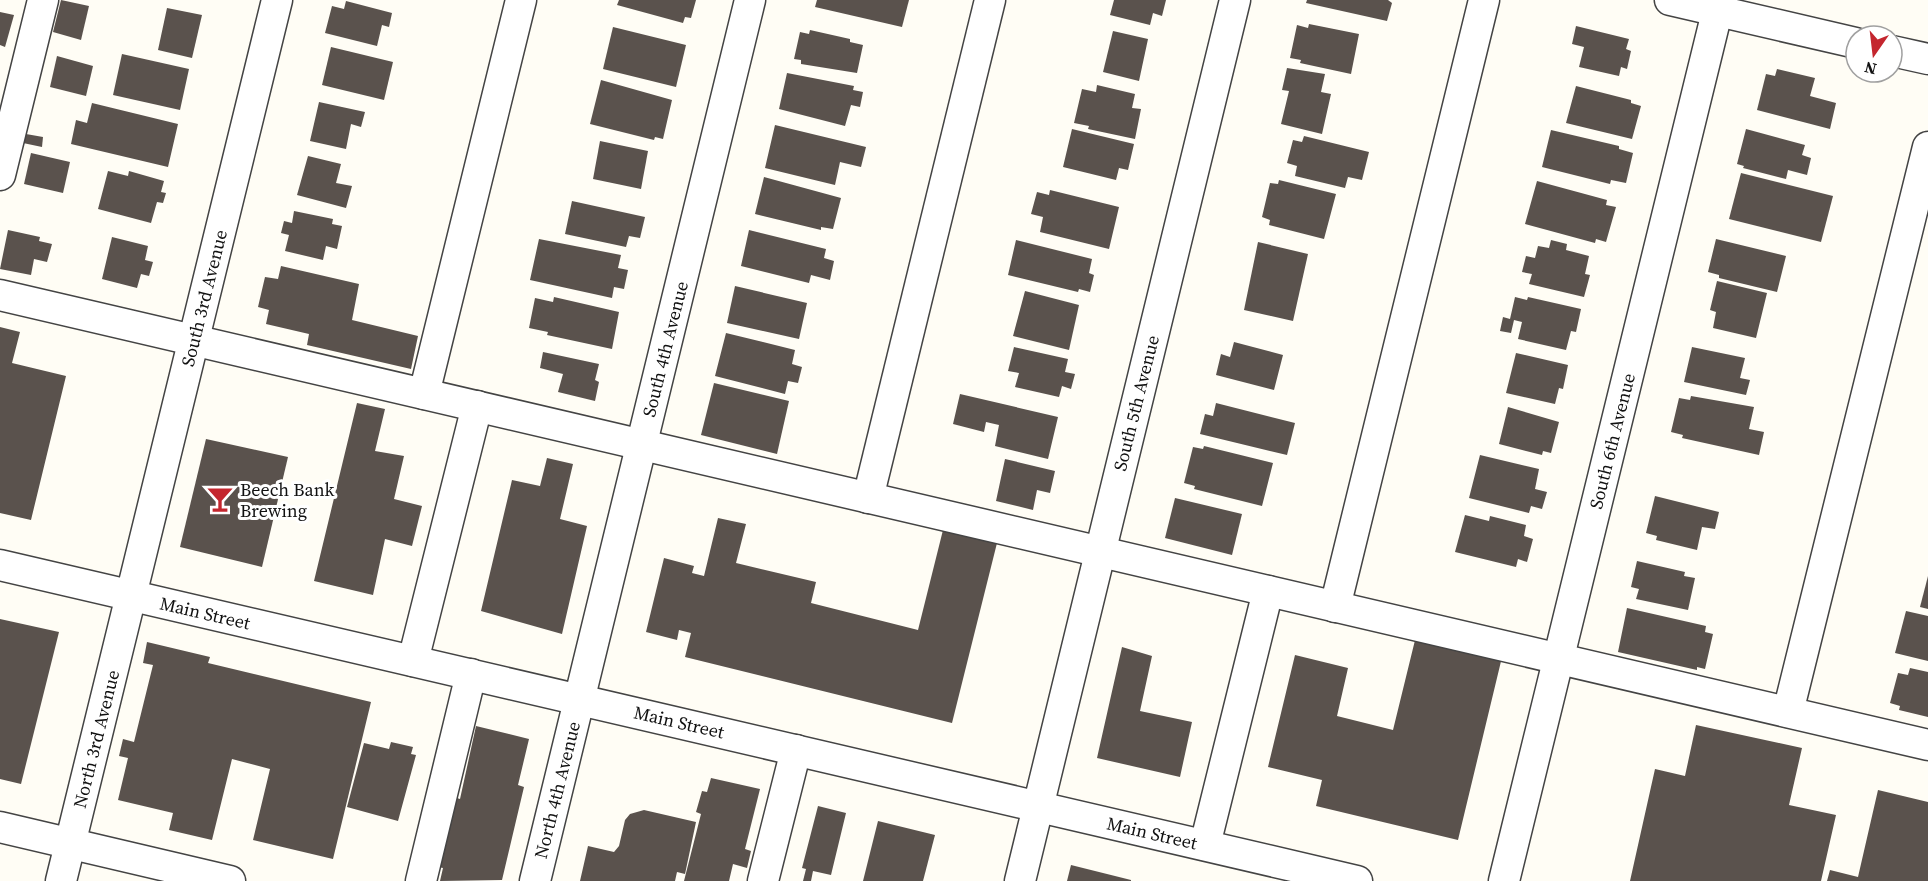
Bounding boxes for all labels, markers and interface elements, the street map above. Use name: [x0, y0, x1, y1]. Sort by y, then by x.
north arrow: [1844, 24, 1904, 84]
text: N: [1862, 56, 1879, 81]
street label: South 3rd Avenue: [175, 227, 233, 369]
street label: South 4th Avenue: [636, 278, 694, 420]
street label: South 5th Avenue: [1107, 332, 1165, 474]
street label: South 6th Avenue: [1583, 370, 1641, 512]
place label: Beech Bank Brewing: [240, 477, 335, 523]
bar icon: Beech Bank Brewing: [205, 484, 235, 514]
street label: Main Street: [157, 590, 253, 636]
street label: North 3rd Avenue: [67, 667, 125, 811]
street label: Main Street: [631, 699, 727, 745]
street label: North 4th Avenue: [528, 719, 586, 861]
street label: Main Street: [1104, 810, 1200, 856]

